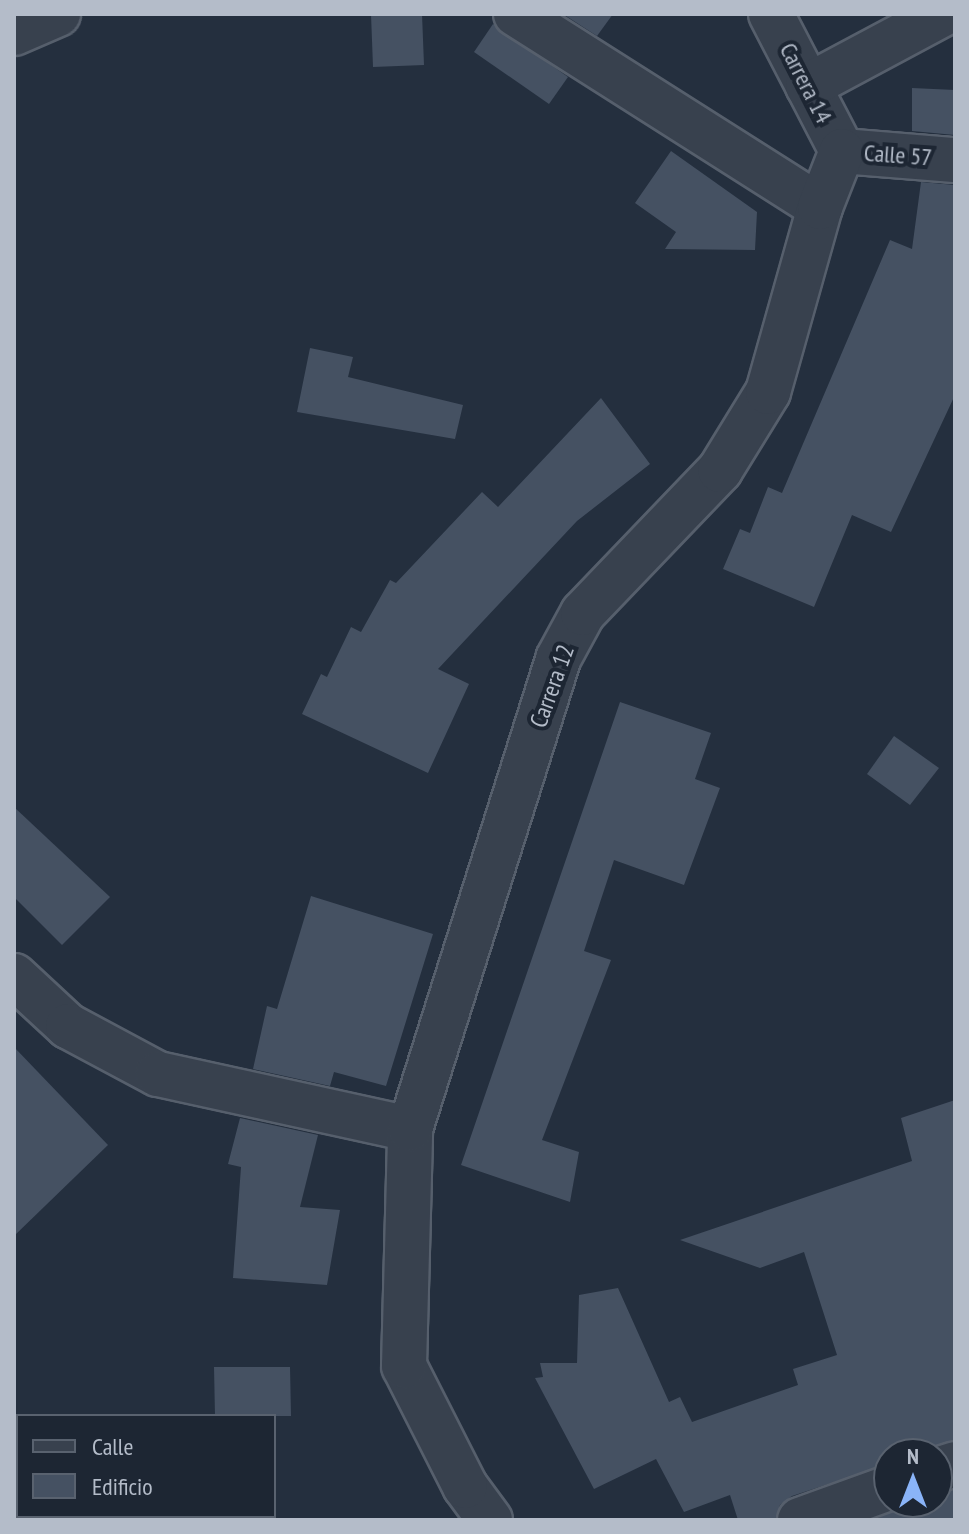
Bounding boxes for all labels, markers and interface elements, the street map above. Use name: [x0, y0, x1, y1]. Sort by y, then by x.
street label: Carrera 14: [774, 38, 838, 128]
street label: Calle 57: [863, 138, 933, 172]
street label: Carrera 12: [524, 641, 580, 731]
legend: [16, 1414, 276, 1518]
text: Calle: [92, 1431, 133, 1462]
north arrow: [873, 1438, 953, 1518]
text: N: [907, 1442, 919, 1470]
text: Edificio: [92, 1471, 153, 1502]

